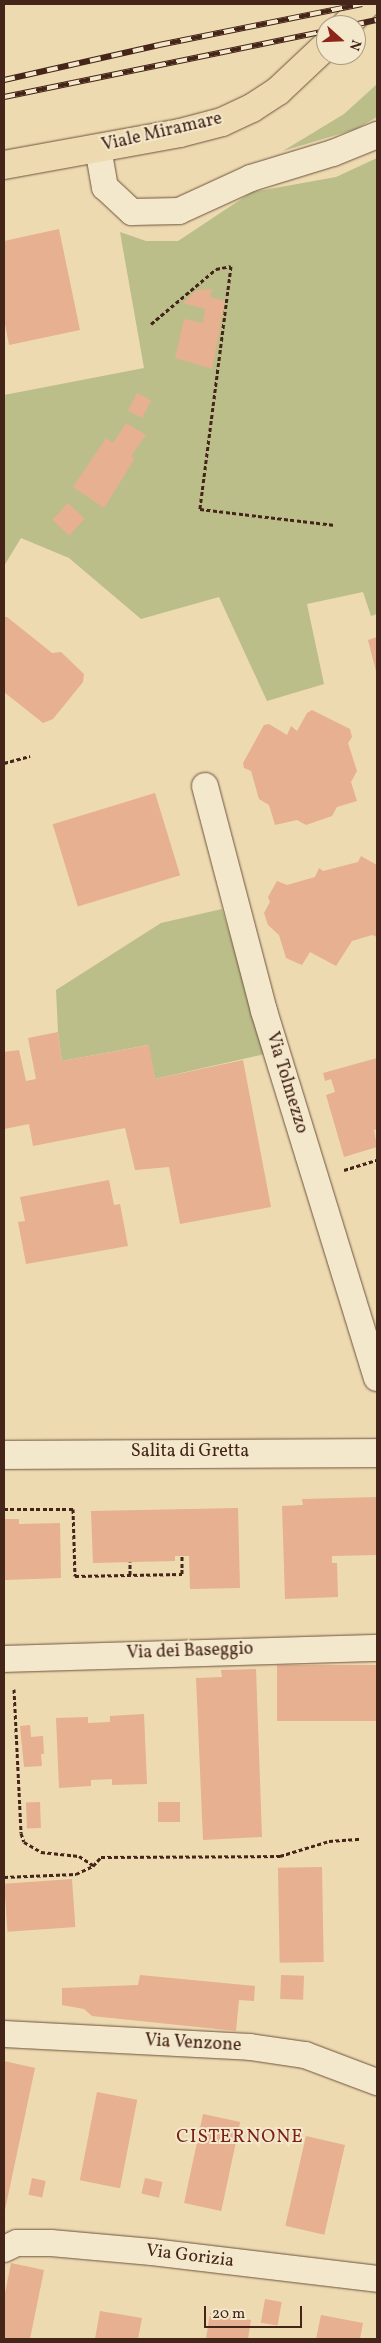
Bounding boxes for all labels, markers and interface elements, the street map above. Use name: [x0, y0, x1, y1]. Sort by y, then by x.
north arrow: [316, 15, 366, 65]
text: N: [344, 37, 365, 53]
street label: Viale Miramare: [100, 109, 224, 157]
street label: Via Tolmezzo: [260, 1029, 312, 1137]
street label: Salita di Gretta: [131, 1441, 249, 1463]
street label: Via dei Baseggio: [126, 1639, 254, 1665]
street label: Via Venzone: [144, 2031, 242, 2057]
district label: CISTERNONE: [175, 2127, 305, 2149]
street label: Via Gorizia: [145, 2241, 235, 2273]
scale bar: [206, 2296, 304, 2328]
text: 20 m: [212, 2304, 245, 2325]

